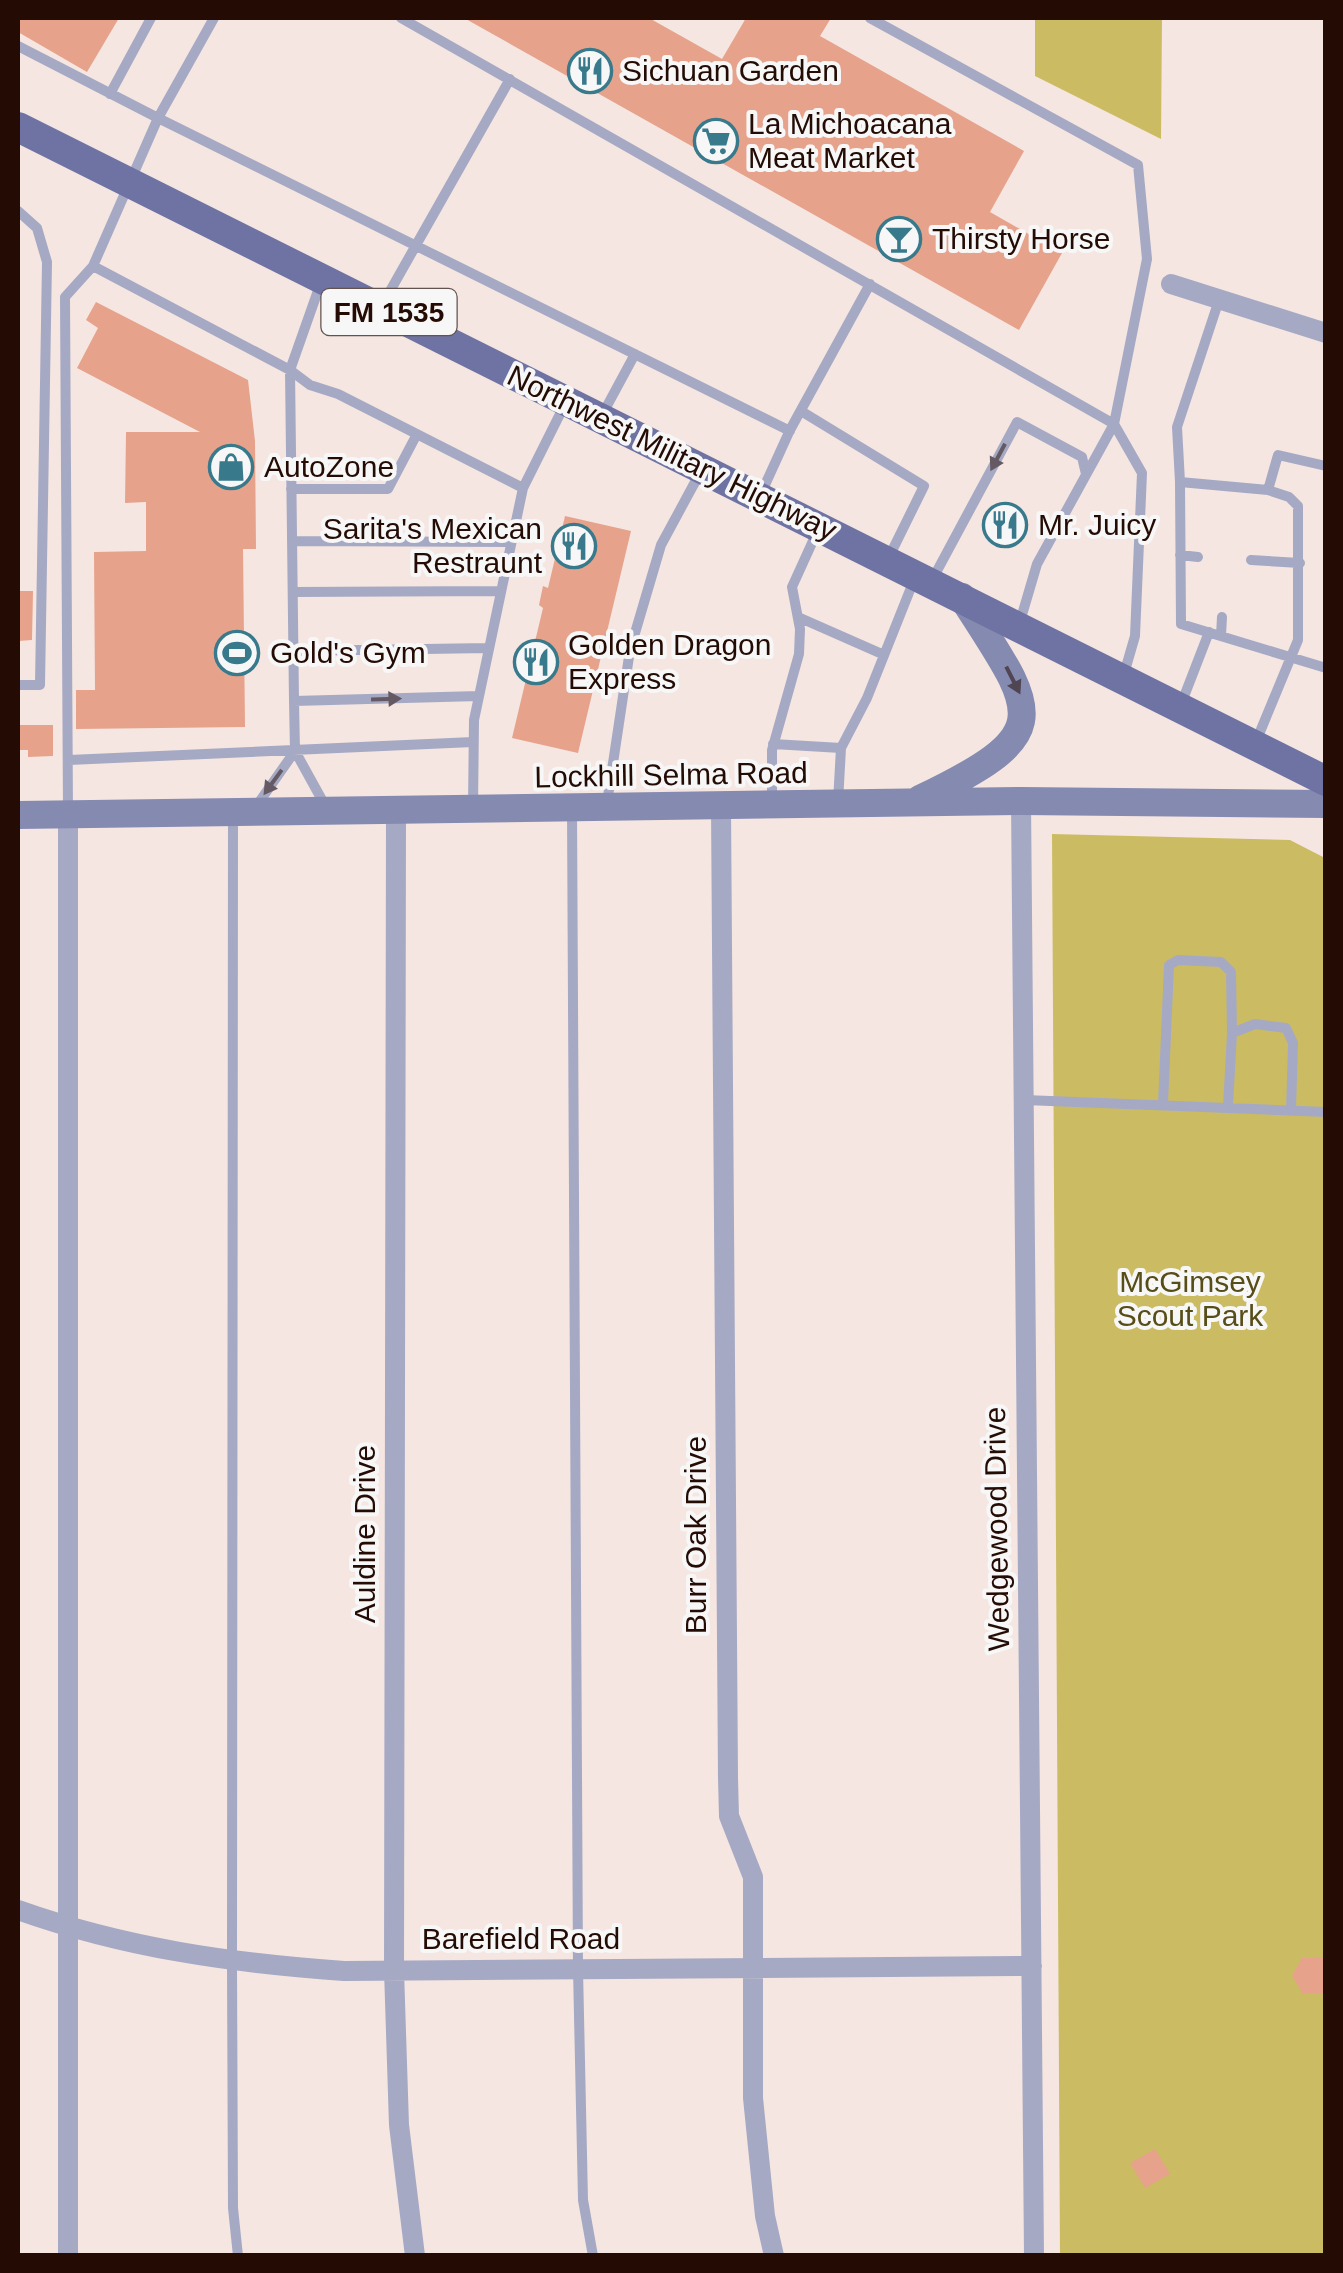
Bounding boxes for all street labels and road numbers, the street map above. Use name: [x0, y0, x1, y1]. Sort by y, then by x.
road number: FM 1535: [322, 289, 456, 335]
street label: Northwest Military Highway: [502, 358, 842, 547]
street label: Lockhill Selma Road: [534, 756, 808, 793]
street label: Wedgewood Drive: [978, 1406, 1015, 1652]
street label: Burr Oak Drive: [679, 1436, 712, 1634]
street label: Auldine Drive: [348, 1445, 381, 1623]
street label: Barefield Road: [422, 1922, 620, 1955]

